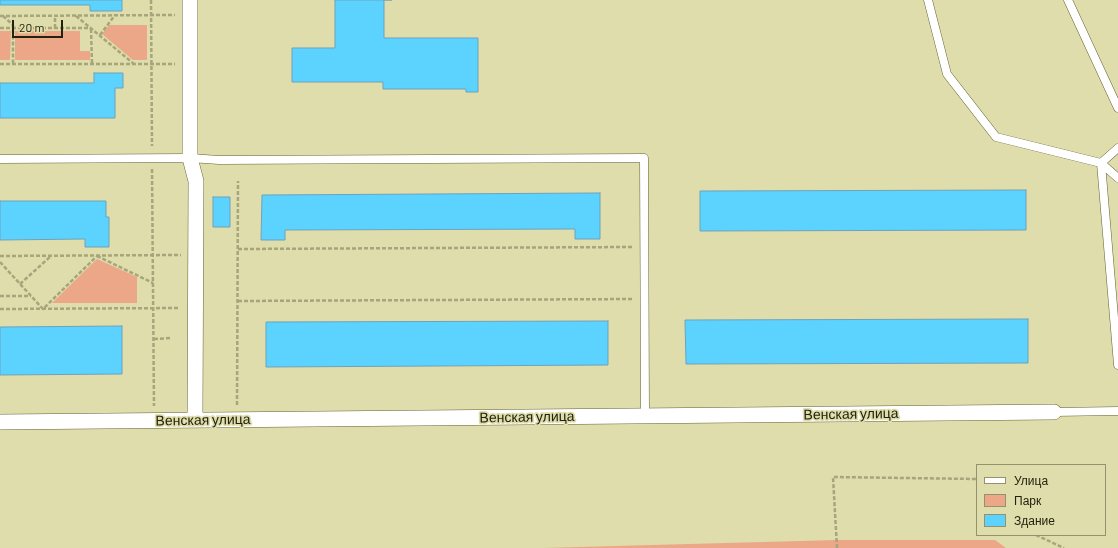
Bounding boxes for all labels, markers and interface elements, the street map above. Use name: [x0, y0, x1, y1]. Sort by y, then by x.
scale bar: [14, 12, 65, 38]
text: 20 m: [19, 20, 45, 34]
street label: Венская улица: [803, 405, 899, 423]
street label: Венская улица: [479, 408, 575, 426]
street label: Венская улица: [155, 411, 251, 429]
legend: [976, 464, 1106, 536]
text: Улица: [1014, 473, 1048, 487]
text: Парк: [1014, 493, 1041, 507]
text: Здание: [1014, 513, 1055, 527]

